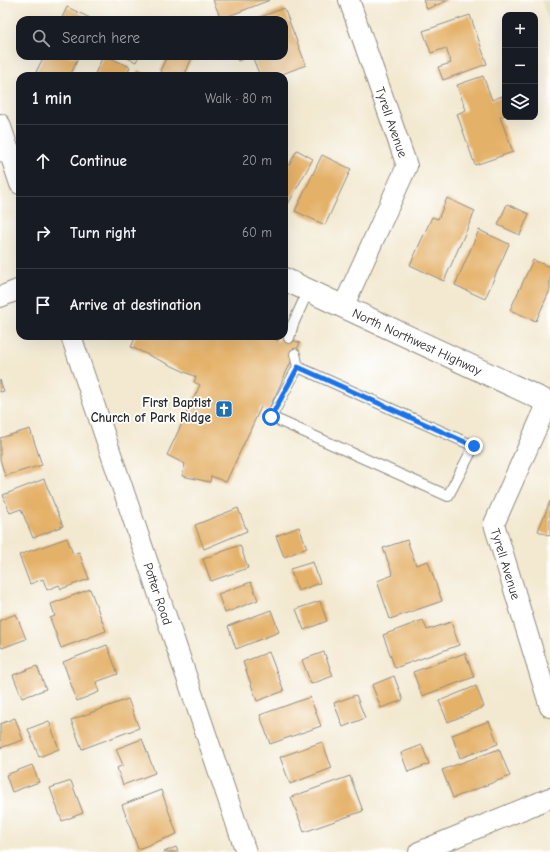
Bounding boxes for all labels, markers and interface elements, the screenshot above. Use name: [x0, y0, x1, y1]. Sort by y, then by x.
map controls: [502, 12, 538, 120]
button: +: [502, 12, 538, 48]
search box: [16, 16, 288, 60]
icon: search: [30, 27, 52, 49]
text: Search here: [62, 29, 140, 47]
button: −: [502, 48, 538, 84]
button: layers: [502, 84, 538, 120]
street label: Tyrell Avenue: [372, 85, 411, 160]
text: 1 min: [32, 89, 72, 108]
text: Walk · 80 m: [205, 91, 272, 106]
icon: ahead: [32, 150, 54, 172]
text: Continue: [70, 152, 127, 170]
text: 20 m: [242, 153, 272, 168]
icon: right: [32, 222, 54, 244]
text: Turn right: [70, 224, 136, 242]
text: 60 m: [242, 225, 272, 240]
icon: arrive: [32, 294, 54, 316]
text: Arrive at destination: [70, 296, 201, 314]
street label: North Northwest Highway: [350, 305, 484, 378]
place label: First Baptist Church of Park Ridge: [91, 395, 212, 425]
church icon: First Baptist Church of Park Ridge: [214, 399, 234, 419]
route start: [262, 408, 280, 426]
route end: [465, 437, 483, 455]
street label: Tyrell Avenue: [488, 526, 524, 602]
street label: Potter Road: [140, 561, 175, 627]

